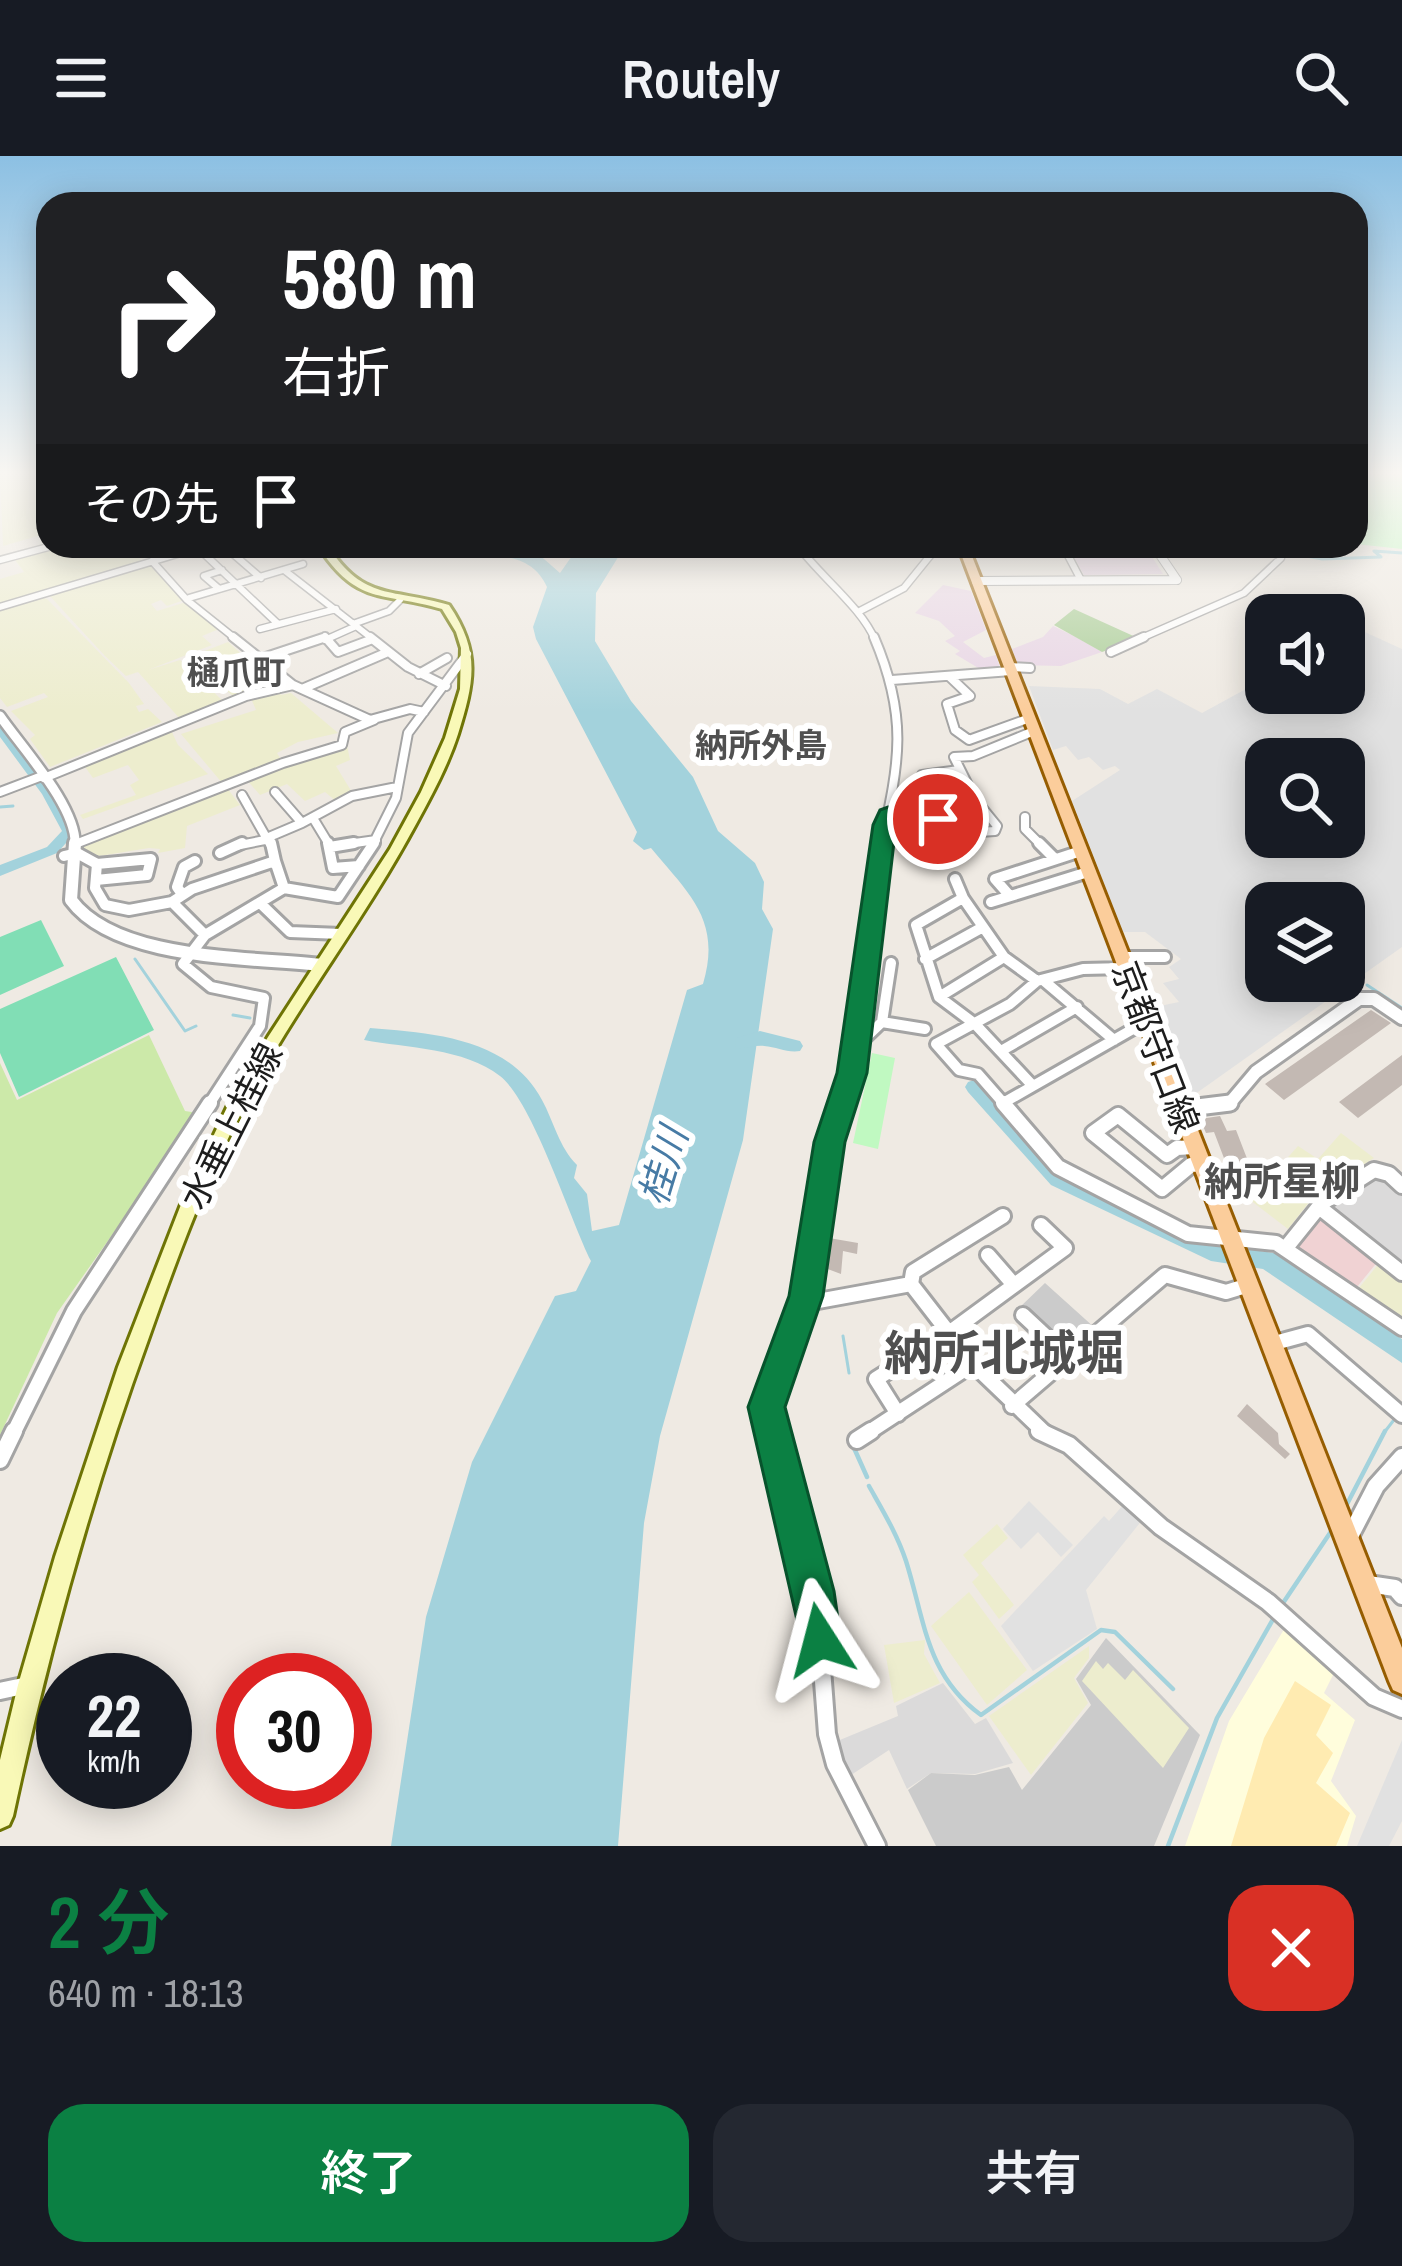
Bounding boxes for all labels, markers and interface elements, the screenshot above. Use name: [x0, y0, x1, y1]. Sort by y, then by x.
text: Routely: [622, 42, 780, 115]
icon: menu: [48, 45, 114, 111]
icon: search: [1288, 45, 1354, 111]
text: 580 m: [282, 221, 477, 334]
icon: right: [84, 240, 240, 396]
text: 右折: [282, 336, 390, 409]
icon: arrive: [243, 468, 309, 534]
text: その先: [84, 473, 219, 534]
map controls: [1245, 594, 1365, 1002]
button: sound: [1245, 594, 1365, 714]
district label: 樋爪町: [187, 650, 286, 694]
district label: 納所外島: [695, 723, 827, 767]
button: search: [1245, 738, 1365, 858]
pin: [887, 768, 989, 870]
icon: arrive: [905, 786, 971, 852]
button: layers: [1245, 882, 1365, 1002]
street label: 京都守口線: [1101, 954, 1211, 1140]
street label: 水垂上桂線: [169, 1035, 293, 1217]
water label: 桂川: [627, 1117, 700, 1211]
district label: 納所星柳: [1204, 1155, 1360, 1207]
district label: 納所北城堀: [884, 1320, 1124, 1385]
position arrow: [757, 1577, 883, 1703]
speed limit sign: 30: [216, 1653, 372, 1809]
text: 22: [87, 1675, 141, 1756]
text: km/h: [87, 1741, 141, 1781]
text: 2 分: [48, 1873, 169, 1970]
button: close: [1228, 1885, 1354, 2011]
text: 640 m · 18:13: [48, 1967, 244, 2019]
button: 終了: [48, 2104, 689, 2242]
button: 共有: [713, 2104, 1354, 2242]

